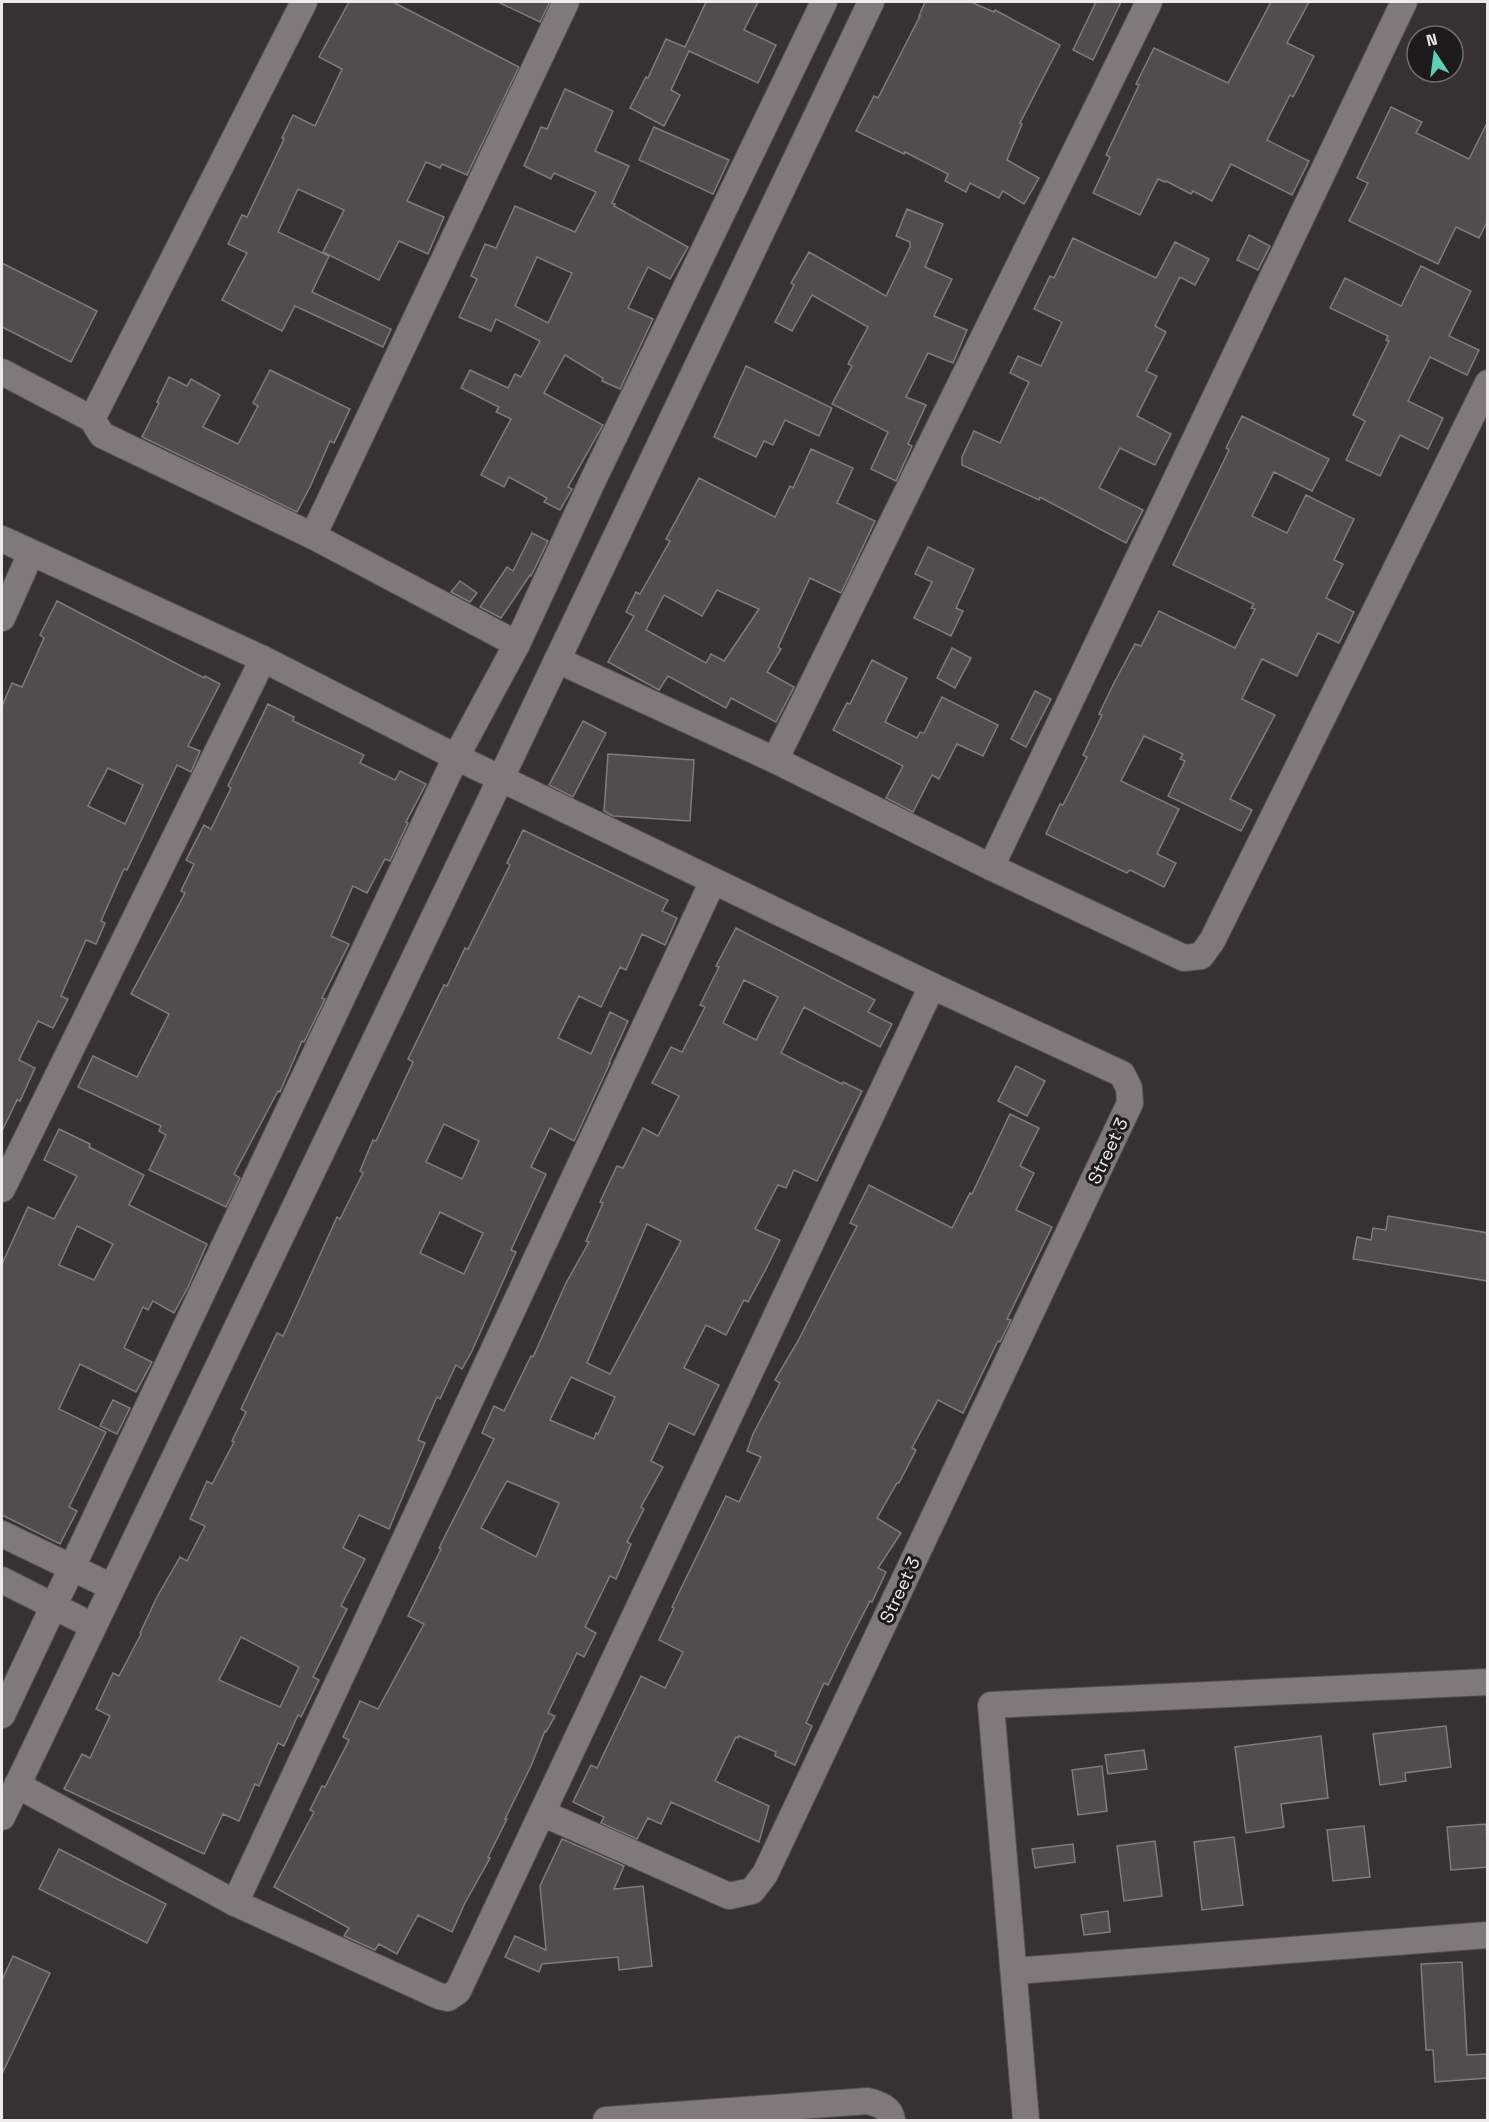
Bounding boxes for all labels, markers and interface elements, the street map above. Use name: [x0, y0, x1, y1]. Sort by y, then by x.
north arrow: [1405, 24, 1465, 84]
text: N: [1424, 28, 1439, 51]
street label: Street 3: [1082, 1114, 1133, 1188]
street label: Street 3: [874, 1553, 925, 1627]

